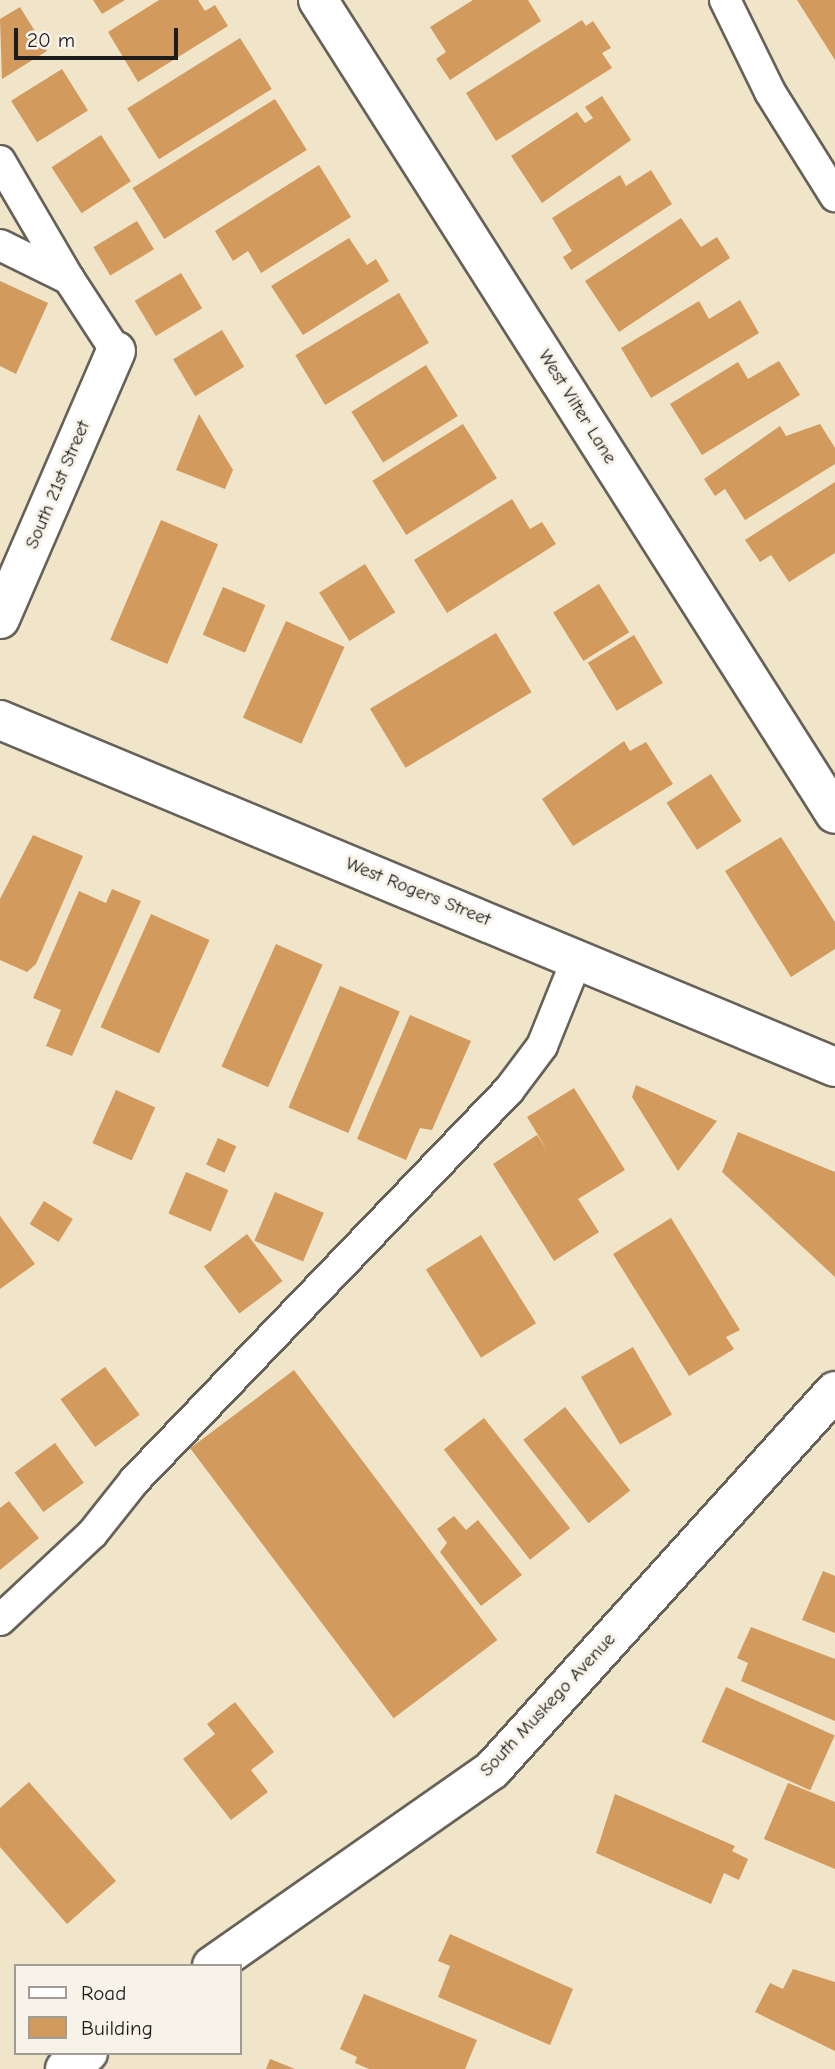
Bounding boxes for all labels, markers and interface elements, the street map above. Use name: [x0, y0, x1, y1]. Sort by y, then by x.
scale bar: [18, 14, 182, 58]
text: 20 m: [27, 28, 75, 52]
street label: West Vilter Lane: [533, 346, 621, 468]
street label: South 21st Street: [21, 418, 95, 552]
street label: West Rogers Street: [342, 852, 494, 932]
street label: South Muskego Avenue: [475, 1628, 621, 1782]
legend: [14, 1964, 242, 2055]
text: Road: [81, 1981, 126, 2005]
text: Building: [81, 2016, 153, 2040]

